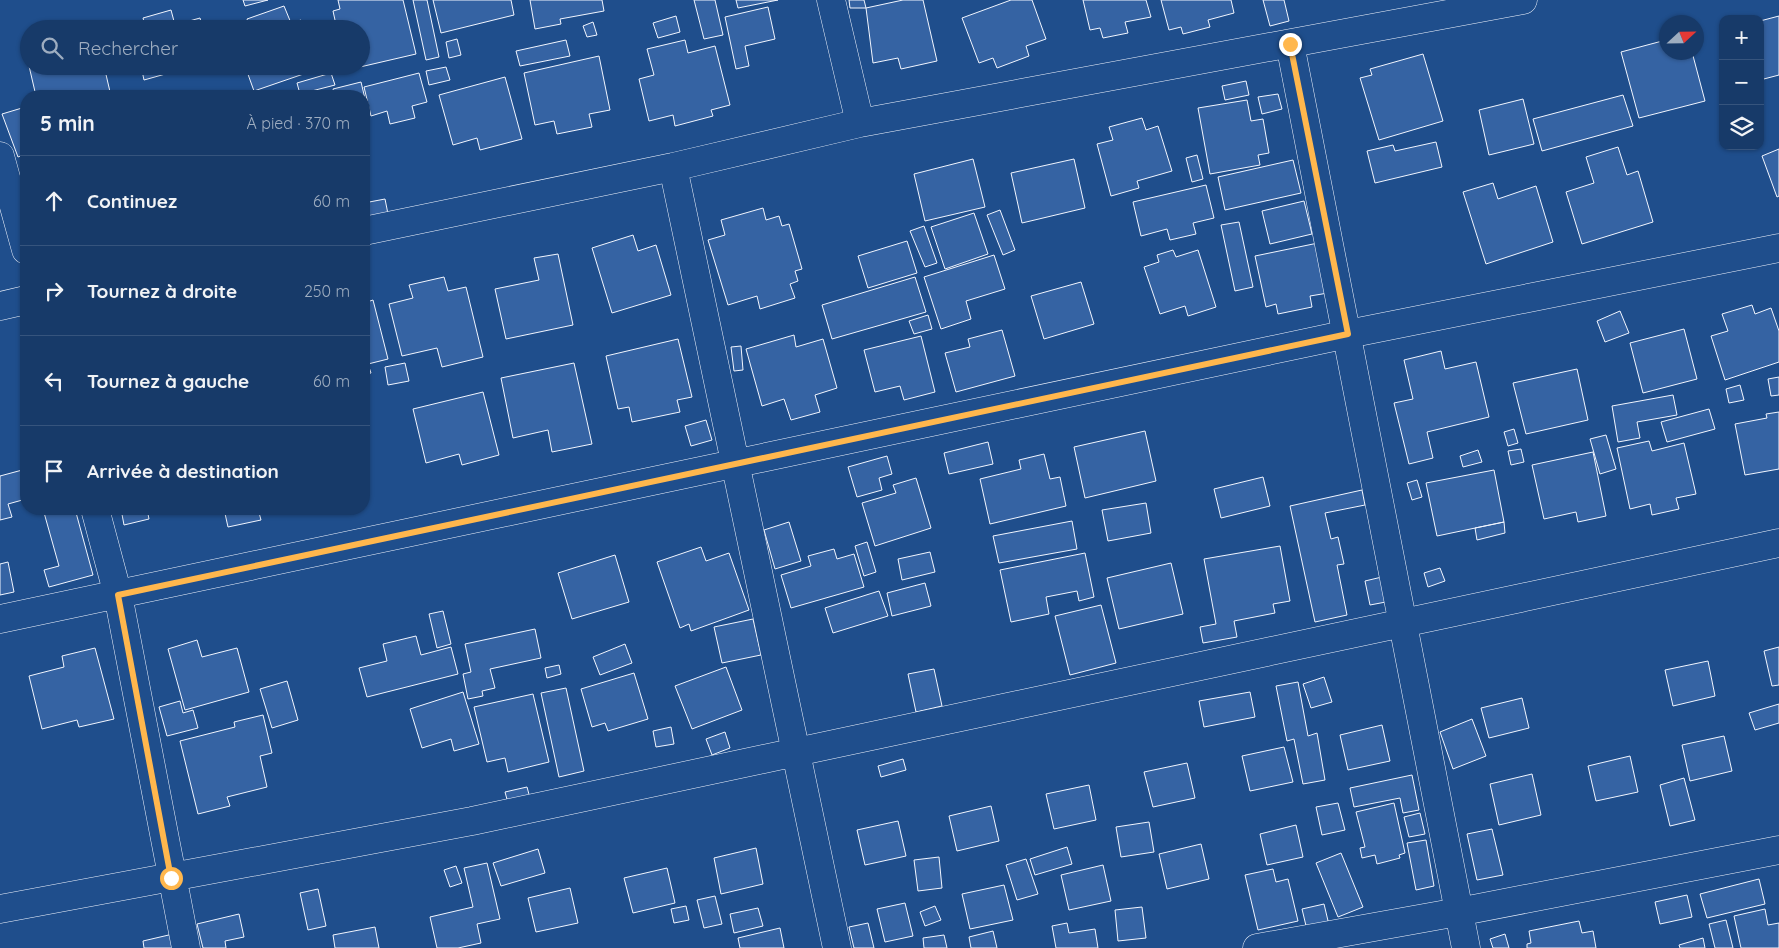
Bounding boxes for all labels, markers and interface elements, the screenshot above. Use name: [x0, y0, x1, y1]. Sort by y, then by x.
north arrow: [1659, 15, 1704, 60]
map controls: [1719, 15, 1764, 150]
button: +: [1719, 15, 1764, 60]
search box: [20, 20, 370, 75]
route end: [1279, 33, 1302, 56]
icon: search: [38, 34, 66, 62]
text: Rechercher: [78, 36, 178, 60]
button: −: [1719, 60, 1764, 105]
button: layers: [1719, 105, 1764, 150]
text: 5 min: [40, 110, 95, 136]
text: À pied · 370 m: [246, 113, 350, 133]
icon: ahead: [40, 187, 68, 215]
text: Continuez: [87, 189, 177, 213]
text: 60 m: [313, 191, 350, 211]
icon: right: [40, 277, 68, 305]
text: Tournez à droite: [87, 279, 237, 303]
text: 250 m: [304, 281, 350, 301]
icon: left: [40, 367, 68, 395]
text: Tournez à gauche: [87, 369, 249, 393]
text: 60 m: [313, 371, 350, 391]
icon: arrive: [40, 457, 68, 485]
text: Arrivée à destination: [87, 459, 279, 483]
route start: [160, 867, 183, 890]

